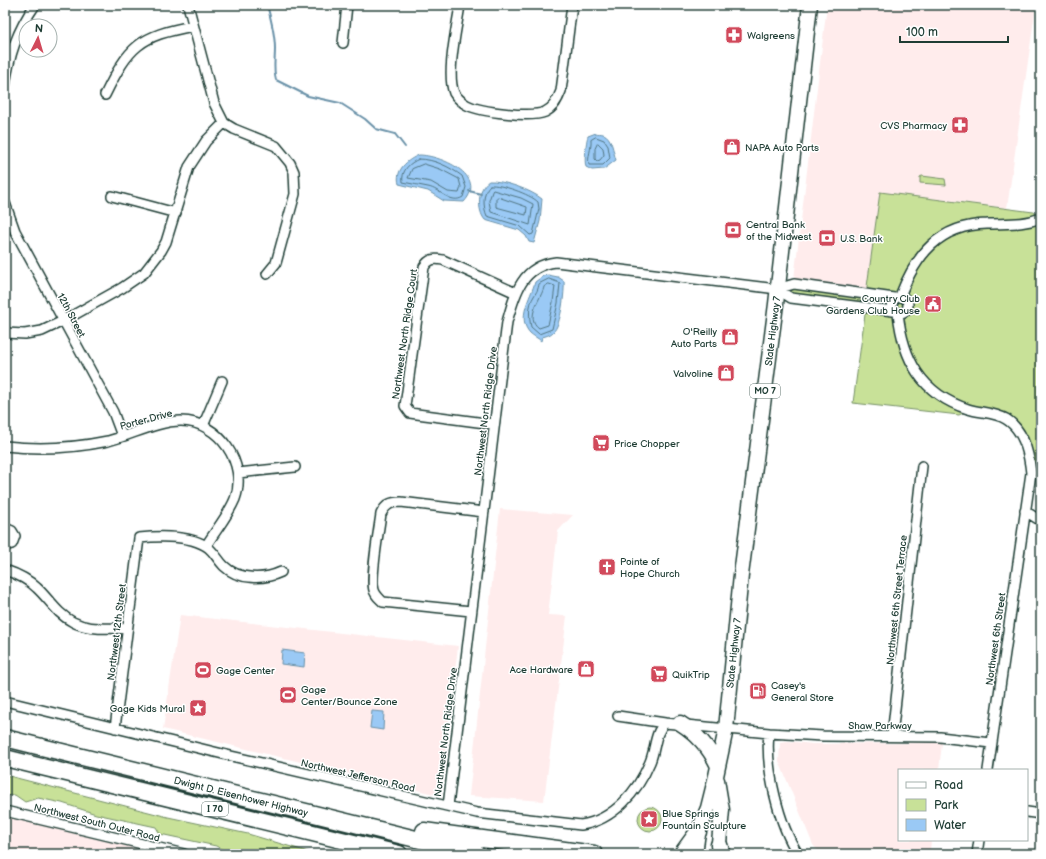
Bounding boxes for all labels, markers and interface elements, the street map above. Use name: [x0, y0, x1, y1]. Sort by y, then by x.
north arrow: [18, 18, 58, 58]
scale bar: [900, 18, 1008, 44]
text: N: [34, 22, 44, 35]
pharmacy icon: Walgreens: [724, 25, 744, 45]
text: 100 m: [906, 25, 938, 40]
place label: Walgreens: [747, 30, 795, 42]
pharmacy icon: CVS Pharmacy: [950, 115, 970, 135]
place label: CVS Pharmacy: [880, 120, 947, 132]
shop icon: NAPA Auto Parts: [722, 137, 742, 157]
place label: NAPA Auto Parts: [745, 142, 819, 154]
place label: Central Bank of the Midwest: [746, 219, 812, 243]
bank icon: Central Bank of the Midwest: [723, 220, 743, 240]
bank icon: U.S. Bank: [817, 228, 837, 248]
place label: U.S. Bank: [840, 233, 882, 245]
street label: Northwest North Ridge Court: [390, 268, 420, 400]
street label: 12th Street: [54, 291, 88, 340]
place label: Country Club Gardens Club House: [826, 293, 920, 317]
public building icon: Country Club Gardens Club House: [923, 294, 943, 314]
street label: State Highway 7: [763, 295, 783, 367]
place label: O'Reilly Auto Parts: [671, 326, 717, 350]
shop icon: O'Reilly Auto Parts: [720, 327, 740, 347]
street label: Northwest North Ridge Drive: [472, 346, 500, 476]
shop icon: Valvoline: [716, 363, 736, 383]
place label: Valvoline: [673, 368, 713, 380]
road number: MO 7: [750, 384, 780, 398]
street label: Porter Drive: [119, 407, 174, 433]
supermarket icon: Price Chopper: [591, 433, 611, 453]
place label: Price Chopper: [614, 438, 680, 450]
street label: Northwest 6th Street Terrace: [884, 534, 910, 666]
place label: Pointe of Hope Church: [620, 556, 680, 580]
church icon: Pointe of Hope Church: [597, 557, 617, 577]
street label: Northwest 12th Street: [105, 583, 129, 681]
street label: Northwest 6th Street: [984, 592, 1008, 686]
street label: State Highway 7: [724, 617, 744, 689]
shop icon: Ace Hardware: [576, 659, 596, 679]
sports icon: Gage Center: [193, 660, 213, 680]
place label: Ace Hardware: [510, 664, 573, 676]
supermarket icon: QuikTrip: [649, 664, 669, 684]
place label: Gage Center: [216, 665, 275, 677]
street label: Northwest North Ridge Drive: [432, 667, 460, 797]
place label: QuikTrip: [672, 669, 710, 681]
place label: Casey's General Store: [771, 680, 834, 704]
fuel station icon: Casey's General Store: [748, 681, 768, 701]
place label: Gage Center/Bounce Zone: [301, 684, 398, 708]
sports icon: Gage Center/Bounce Zone: [278, 685, 298, 705]
place icon: Gage Kids Mural: [188, 698, 208, 718]
place label: Gage Kids Mural: [110, 703, 185, 715]
street label: Shaw Parkway: [848, 720, 912, 732]
street label: Northwest Jefferson Road: [299, 757, 416, 795]
legend: [898, 769, 1028, 841]
street label: Dwight D. Eisenhower Highway: [172, 774, 310, 820]
text: Road: [934, 778, 963, 793]
text: Park: [934, 798, 958, 813]
street label: Northwest South Outer Road: [33, 801, 161, 845]
road number: I 70: [202, 802, 228, 816]
place label: Blue Springs Fountain Sculpture: [662, 808, 746, 832]
place icon: Blue Springs Fountain Sculpture: [639, 809, 659, 829]
text: Water: [934, 818, 966, 833]

